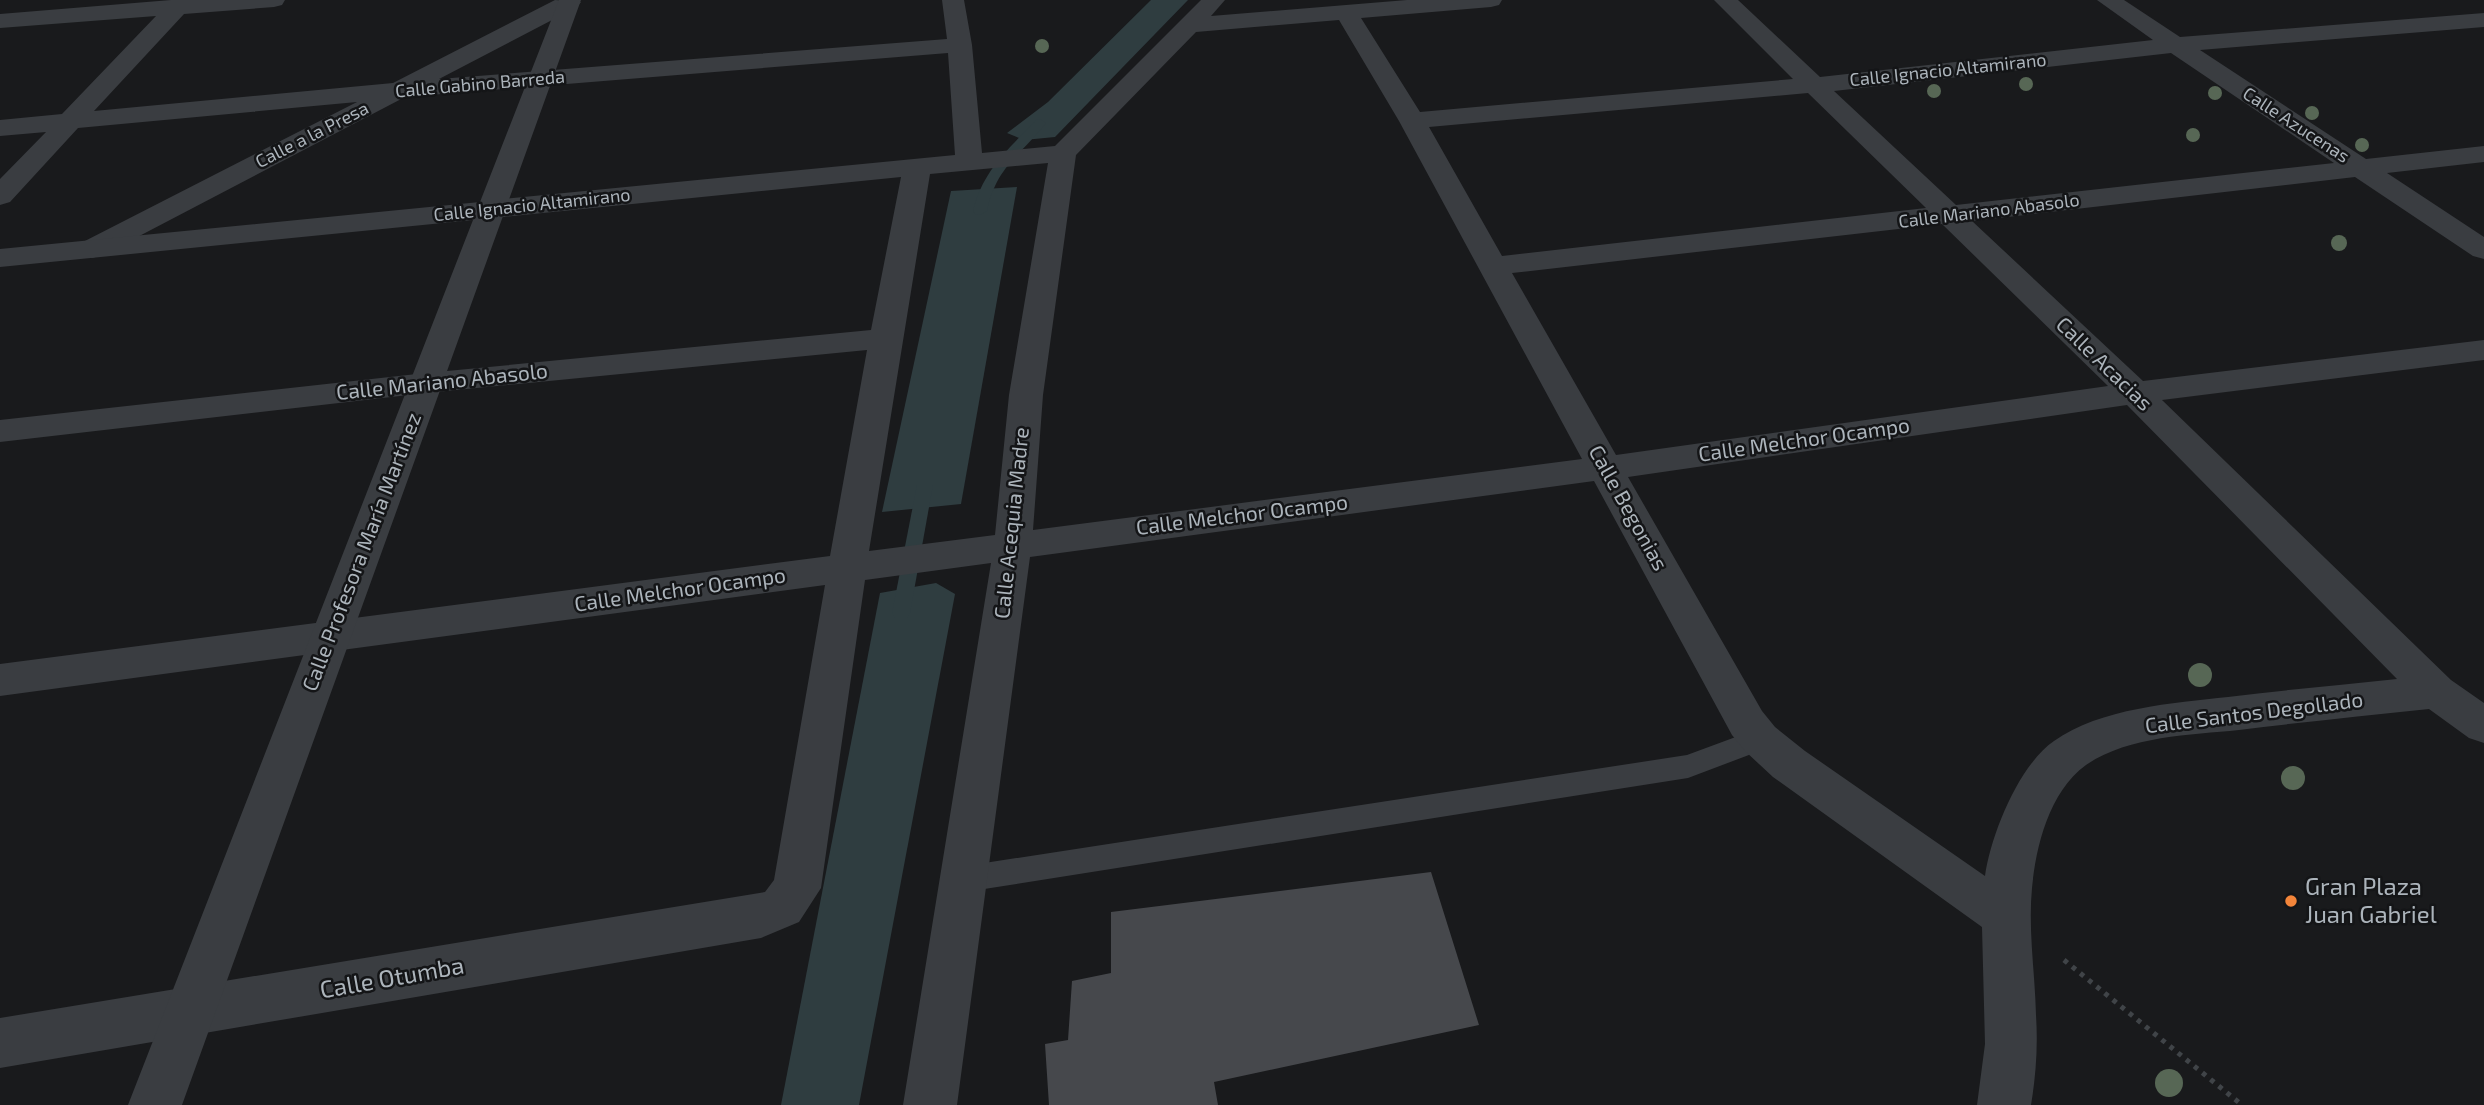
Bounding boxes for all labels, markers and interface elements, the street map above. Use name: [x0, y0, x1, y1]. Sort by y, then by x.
street label: Calle Ignacio Altamirano: [1848, 48, 2047, 90]
street label: Calle Gabino Barreda: [394, 65, 566, 101]
street label: Calle Azucenas: [2239, 82, 2354, 167]
street label: Calle a la Presa: [251, 96, 372, 172]
street label: Calle Ignacio Altamirano: [432, 183, 631, 225]
street label: Calle Mariano Abasolo: [1897, 188, 2081, 232]
street label: Calle Acacias: [2052, 311, 2158, 415]
street label: Calle Mariano Abasolo: [335, 357, 549, 404]
street label: Calle Profesora María Martínez: [296, 409, 425, 694]
street label: Calle Melchor Ocampo: [1696, 411, 1911, 466]
street label: Calle Acequia Madre: [988, 426, 1033, 620]
street label: Calle Begonias: [1585, 440, 1674, 574]
street label: Calle Melchor Ocampo: [1134, 488, 1349, 539]
street label: Calle Melchor Ocampo: [572, 561, 787, 616]
street label: Calle Santos Degollado: [2143, 686, 2364, 737]
place label: Gran Plaza Juan Gabriel: [2305, 871, 2437, 928]
marker: Gran Plaza Juan Gabriel: [2283, 893, 2299, 909]
street label: Calle Otumba: [317, 950, 466, 1003]

